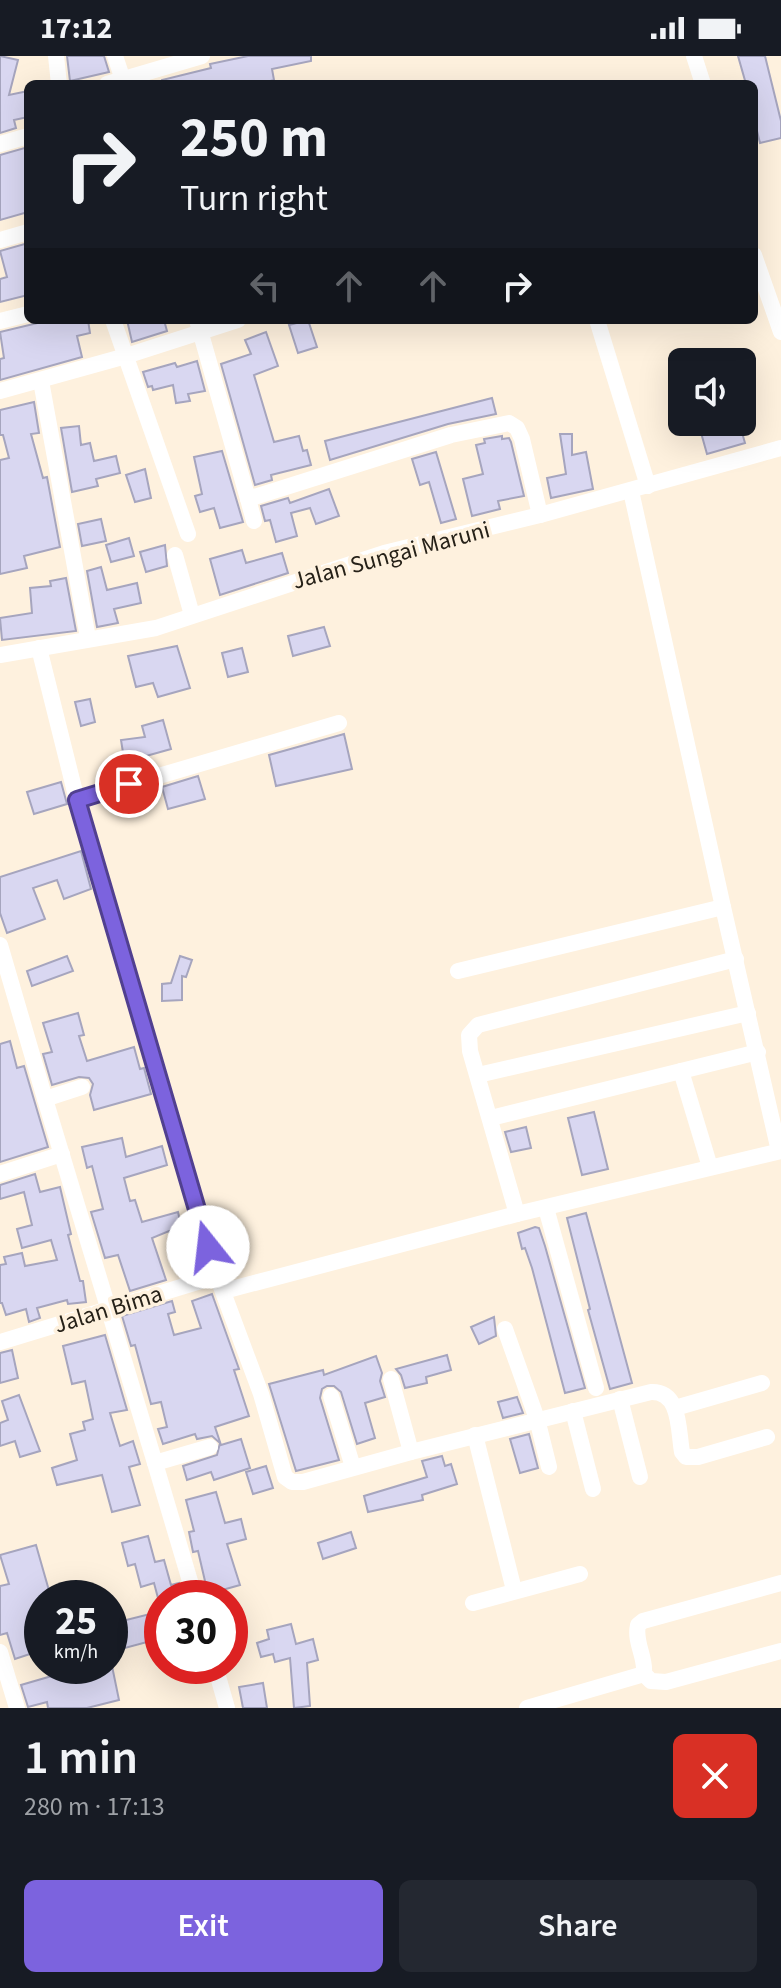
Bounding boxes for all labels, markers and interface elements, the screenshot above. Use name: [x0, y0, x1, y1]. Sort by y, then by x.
text: 17:12: [40, 7, 112, 50]
text: 250 m: [180, 99, 328, 178]
icon: right: [48, 112, 152, 216]
text: Turn right: [180, 173, 328, 224]
icon: left: [243, 264, 287, 308]
icon: ahead: [327, 264, 371, 308]
icon: ahead: [411, 264, 455, 308]
icon: right: [495, 264, 539, 308]
map controls: [668, 348, 756, 436]
button: sound: [668, 348, 756, 436]
street label: Jalan Sungai Maruni: [288, 512, 494, 599]
pin: [95, 750, 163, 818]
icon: arrive: [107, 762, 151, 806]
position arrow: [166, 1205, 250, 1289]
street label: Jalan Bima: [50, 1276, 167, 1343]
speed limit sign: 30: [144, 1580, 248, 1684]
text: 25: [55, 1593, 97, 1650]
text: km/h: [54, 1638, 98, 1666]
text: 1 min: [24, 1724, 138, 1792]
button: close: [673, 1734, 757, 1818]
text: 280 m · 17:13: [24, 1788, 165, 1825]
button: Exit: [24, 1880, 383, 1972]
button: Share: [399, 1880, 757, 1972]

